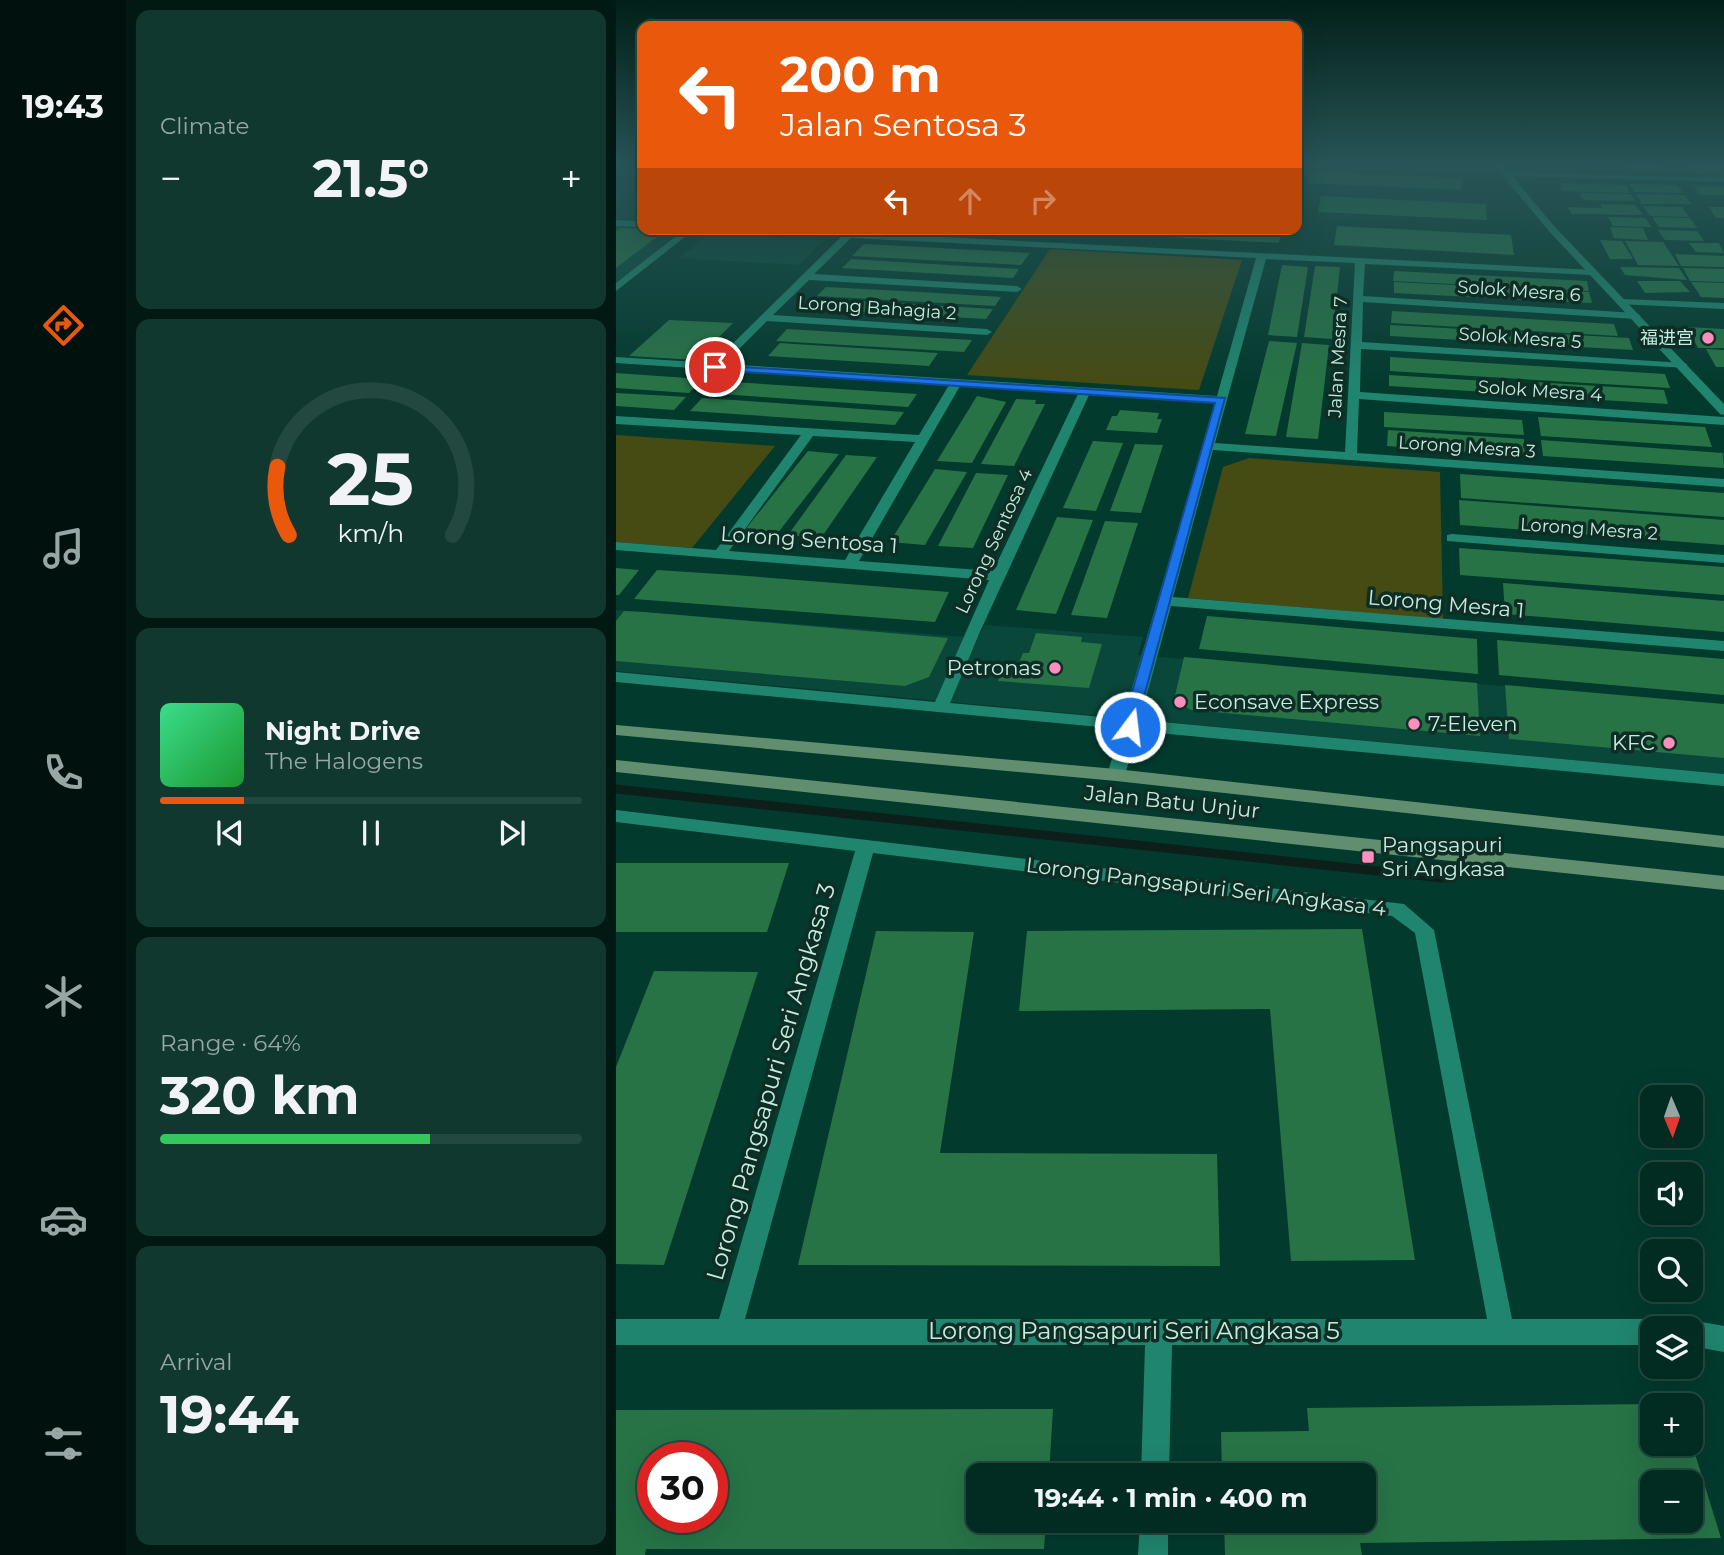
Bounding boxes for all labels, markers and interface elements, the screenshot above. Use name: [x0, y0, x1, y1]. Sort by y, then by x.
text: 200 m: [780, 45, 941, 104]
icon: left: [665, 49, 756, 140]
text: 19:43: [22, 87, 104, 126]
text: Jalan Sentosa 3: [780, 105, 1026, 144]
text: Climate: [160, 112, 249, 140]
text: 21.5°: [312, 147, 430, 210]
text: −: [160, 155, 182, 202]
text: +: [560, 155, 582, 202]
icon: left: [878, 182, 916, 220]
icon: ahead: [951, 182, 989, 220]
icon: right: [1024, 182, 1062, 220]
street label: Solok Mesra 6: [1457, 276, 1581, 306]
street label: Lorong Bahagia 2: [797, 291, 957, 325]
street label: Jalan Mesra 7: [1324, 296, 1352, 419]
icon: directions: [39, 301, 88, 350]
street label: Solok Mesra 5: [1458, 323, 1582, 353]
place label: 福进宫: [1640, 327, 1694, 349]
marker: 福进宫: [1700, 330, 1716, 346]
pin: [685, 337, 745, 397]
icon: arrive: [696, 348, 734, 386]
street label: Solok Mesra 4: [1477, 376, 1603, 406]
street label: Lorong Mesra 3: [1397, 431, 1537, 463]
text: 25: [328, 435, 414, 523]
street label: Lorong Sentosa 4: [951, 465, 1037, 617]
street label: Lorong Mesra 2: [1519, 513, 1659, 545]
text: km/h: [338, 517, 404, 547]
street label: Lorong Sentosa 1: [720, 521, 898, 558]
icon: music: [39, 524, 88, 573]
street label: Lorong Mesra 1: [1367, 584, 1525, 623]
place label: Petronas: [947, 655, 1041, 680]
marker: Petronas: [1047, 660, 1063, 676]
place label: Econsave Express: [1194, 689, 1379, 714]
position arrow: [1093, 690, 1167, 764]
marker: Econsave Express: [1172, 694, 1188, 710]
place label: 7-Eleven: [1428, 711, 1517, 736]
text: Night Drive: [265, 715, 421, 747]
marker: 7-Eleven: [1406, 716, 1422, 732]
place label: KFC: [1612, 730, 1655, 755]
marker: KFC: [1661, 735, 1677, 751]
text: The Halogens: [265, 747, 423, 775]
icon: phone: [39, 748, 88, 797]
street label: Jalan Batu Unjur: [1082, 780, 1261, 823]
icon: previous: [211, 814, 249, 852]
icon: pause: [352, 814, 390, 852]
icon: next: [493, 814, 531, 852]
place label: Pangsapuri Sri Angkasa: [1382, 832, 1505, 881]
marker: Pangsapuri Sri Angkasa: [1360, 849, 1376, 865]
street label: Lorong Pangsapuri Seri Angkasa 4: [1025, 852, 1388, 921]
street label: Lorong Pangsapuri Seri Angkasa 3: [700, 880, 841, 1284]
icon: climate: [39, 972, 88, 1021]
text: Range · 64%: [160, 1029, 301, 1057]
text: 320 km: [160, 1064, 360, 1127]
north arrow: [1640, 1085, 1703, 1148]
map controls: [1640, 1085, 1703, 1533]
button: sound: [1640, 1162, 1703, 1225]
icon: car: [39, 1195, 88, 1244]
button: search: [1640, 1239, 1703, 1302]
street label: Lorong Pangsapuri Seri Angkasa 5: [928, 1316, 1340, 1345]
button: layers: [1640, 1316, 1703, 1379]
text: Arrival: [160, 1348, 233, 1376]
text: 19:44: [160, 1383, 299, 1446]
button: +: [1640, 1393, 1703, 1456]
icon: filters: [39, 1419, 88, 1468]
speed limit sign: 30: [637, 1442, 728, 1533]
button: −: [1640, 1470, 1703, 1533]
text: 19:44 · 1 min · 400 m: [1034, 1482, 1308, 1514]

